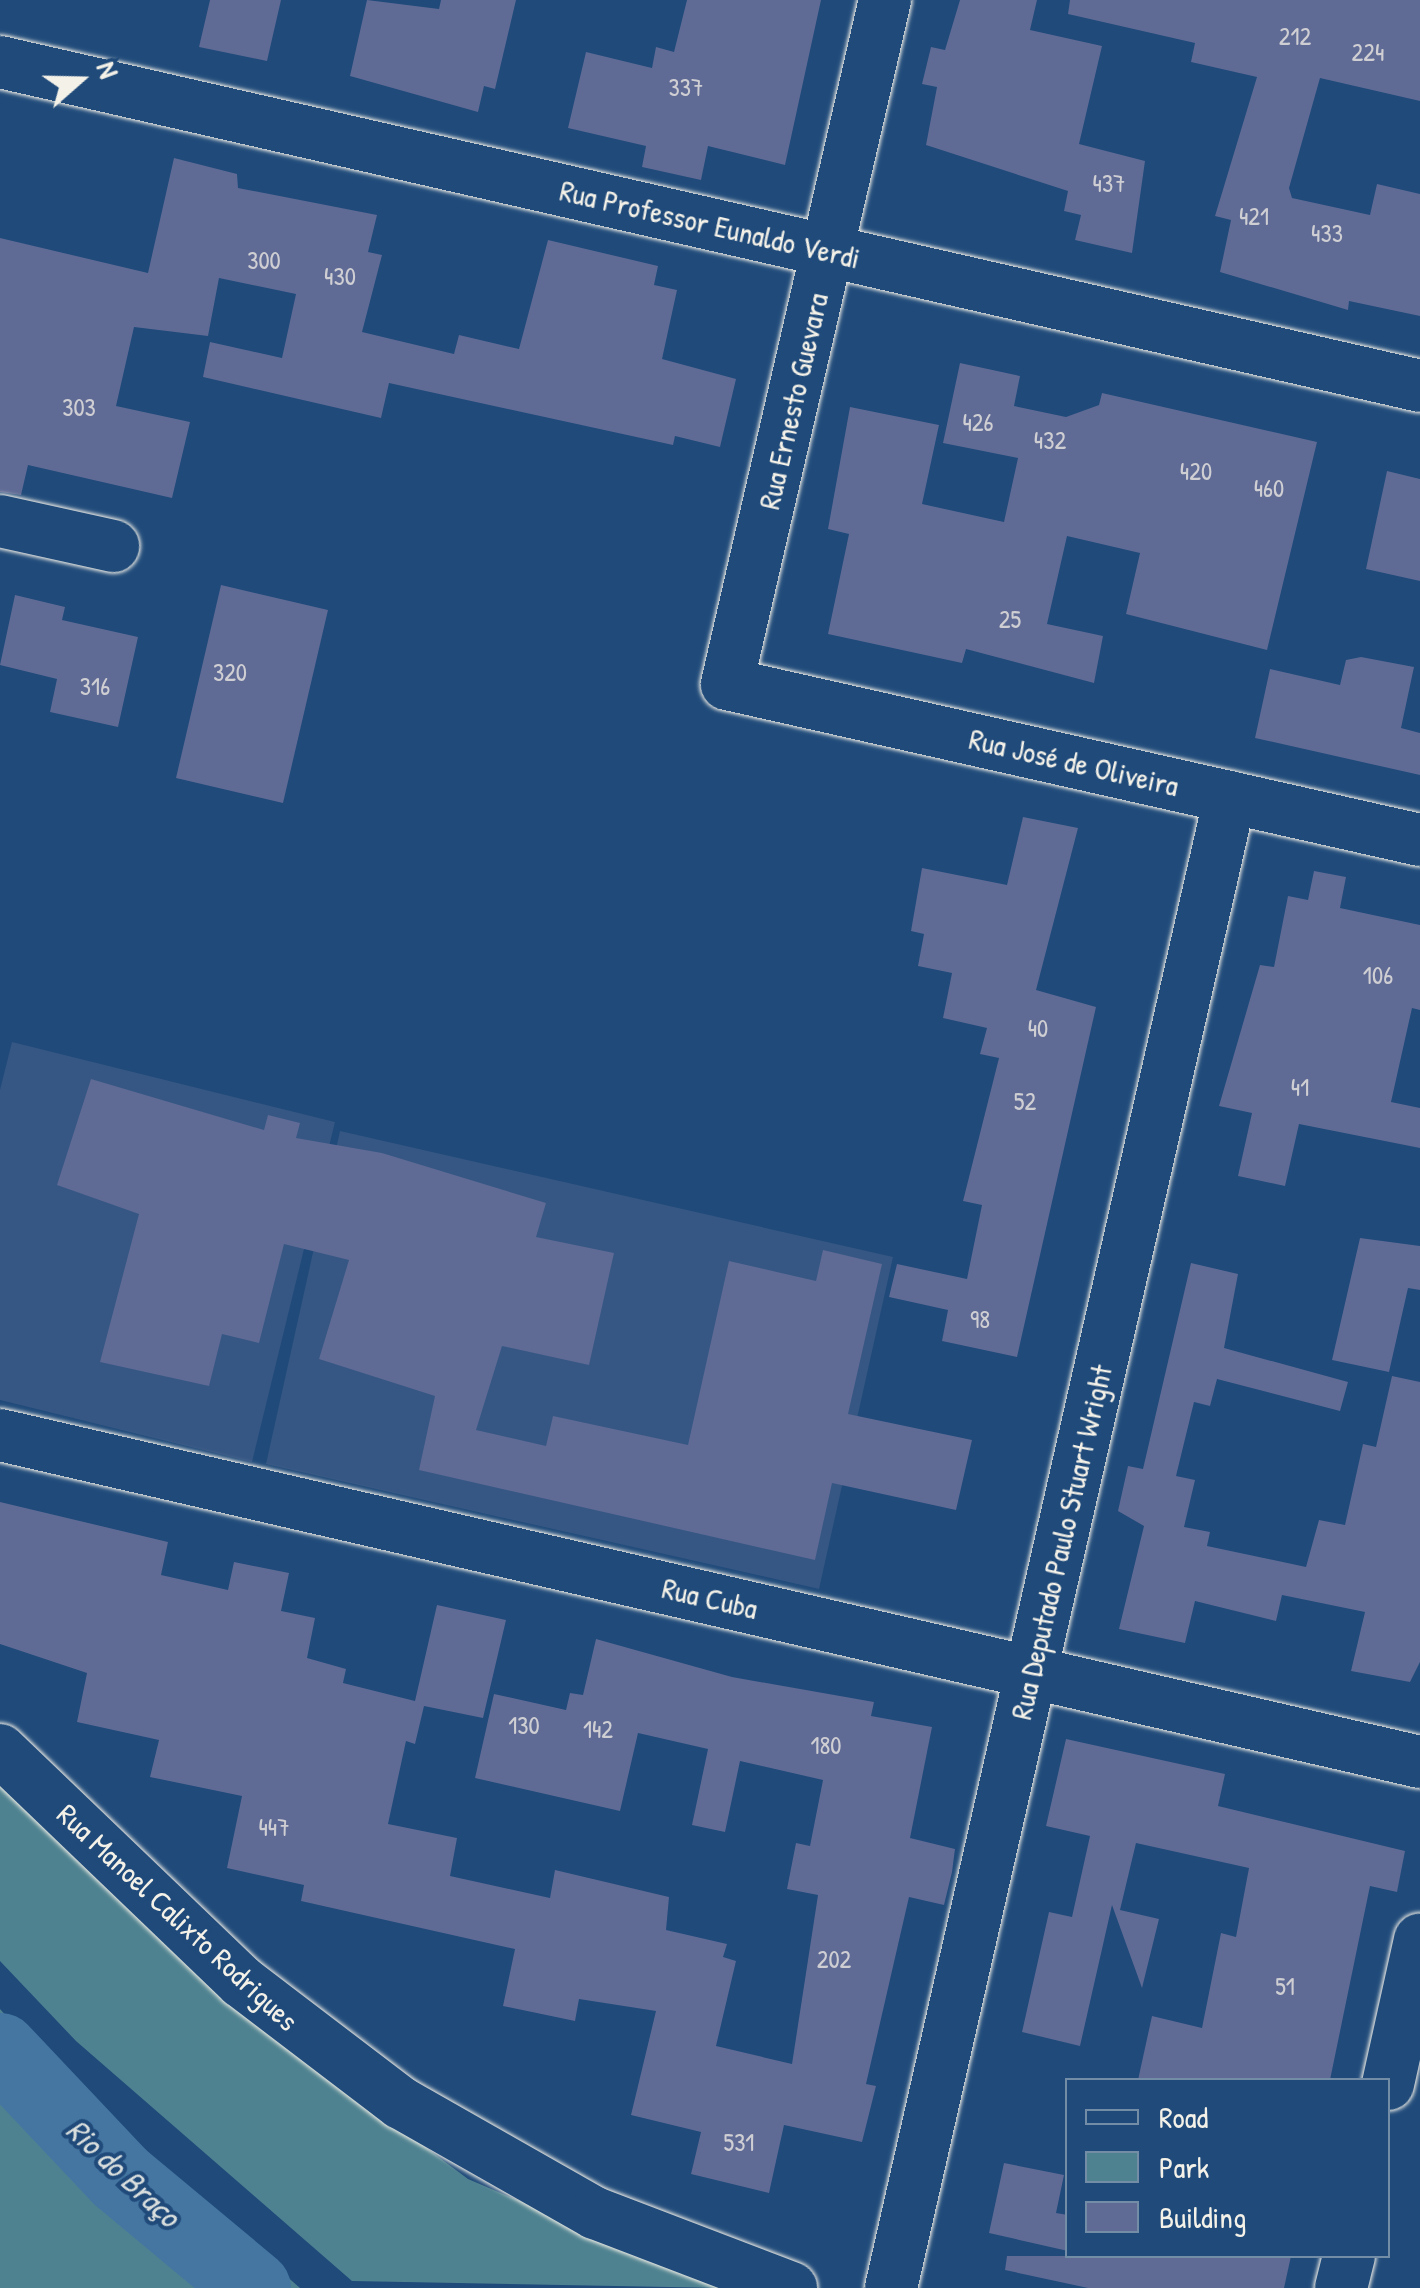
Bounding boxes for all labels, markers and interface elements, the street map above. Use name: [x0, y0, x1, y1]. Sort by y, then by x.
house number: 212: [1279, 21, 1311, 51]
north arrow: [30, 30, 130, 130]
house number: 224: [1352, 37, 1384, 67]
text: N: [88, 56, 129, 83]
house number: 337: [669, 72, 703, 102]
house number: 437: [1093, 168, 1125, 198]
street label: Rua Professor Eunaldo Verdi: [557, 172, 863, 276]
house number: 421: [1239, 201, 1269, 231]
house number: 433: [1311, 218, 1343, 248]
house number: 300: [247, 245, 281, 275]
house number: 430: [324, 261, 356, 291]
street label: Rua Ernesto Guevara: [751, 289, 835, 513]
house number: 303: [62, 392, 96, 422]
house number: 426: [962, 407, 994, 437]
house number: 432: [1034, 425, 1066, 455]
house number: 420: [1180, 456, 1212, 486]
house number: 460: [1254, 473, 1284, 503]
house number: 25: [999, 604, 1021, 634]
house number: 320: [213, 657, 247, 687]
house number: 316: [80, 671, 110, 701]
street label: Rua José de Oliveira: [966, 720, 1182, 804]
house number: 106: [1363, 960, 1393, 990]
house number: 40: [1028, 1013, 1048, 1043]
house number: 41: [1291, 1072, 1309, 1102]
house number: 52: [1014, 1086, 1036, 1116]
house number: 98: [970, 1304, 990, 1334]
street label: Rua Deputado Paulo Stuart Wright: [1003, 1361, 1119, 1723]
street label: Rua Cuba: [659, 1570, 761, 1626]
house number: 130: [508, 1710, 540, 1740]
house number: 142: [583, 1714, 613, 1744]
house number: 180: [810, 1730, 842, 1760]
street label: Rua Manoel Calixto Rodrigues: [50, 1796, 306, 2038]
house number: 447: [258, 1812, 290, 1842]
house number: 202: [817, 1944, 851, 1974]
house number: 51: [1275, 1971, 1295, 2001]
legend: [1065, 2078, 1390, 2258]
text: Road: [1159, 2097, 1208, 2137]
water label: Rio do Braço: [58, 2111, 188, 2235]
house number: 531: [724, 2127, 754, 2157]
text: Park: [1159, 2147, 1209, 2187]
text: Building: [1159, 2197, 1246, 2237]

